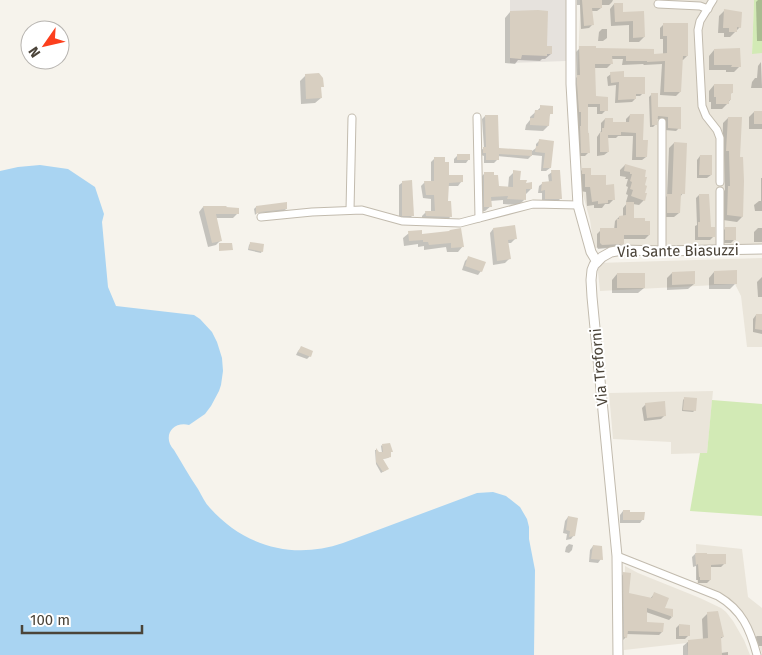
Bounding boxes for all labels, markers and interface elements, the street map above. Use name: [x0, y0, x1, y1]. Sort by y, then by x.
north arrow: [20, 20, 70, 70]
text: N: [25, 43, 44, 61]
street label: Via Sante Biasuzzi: [617, 241, 739, 261]
street label: Via Treforni: [587, 327, 611, 407]
scale bar: [22, 602, 142, 634]
text: 100 m: [30, 611, 70, 629]

